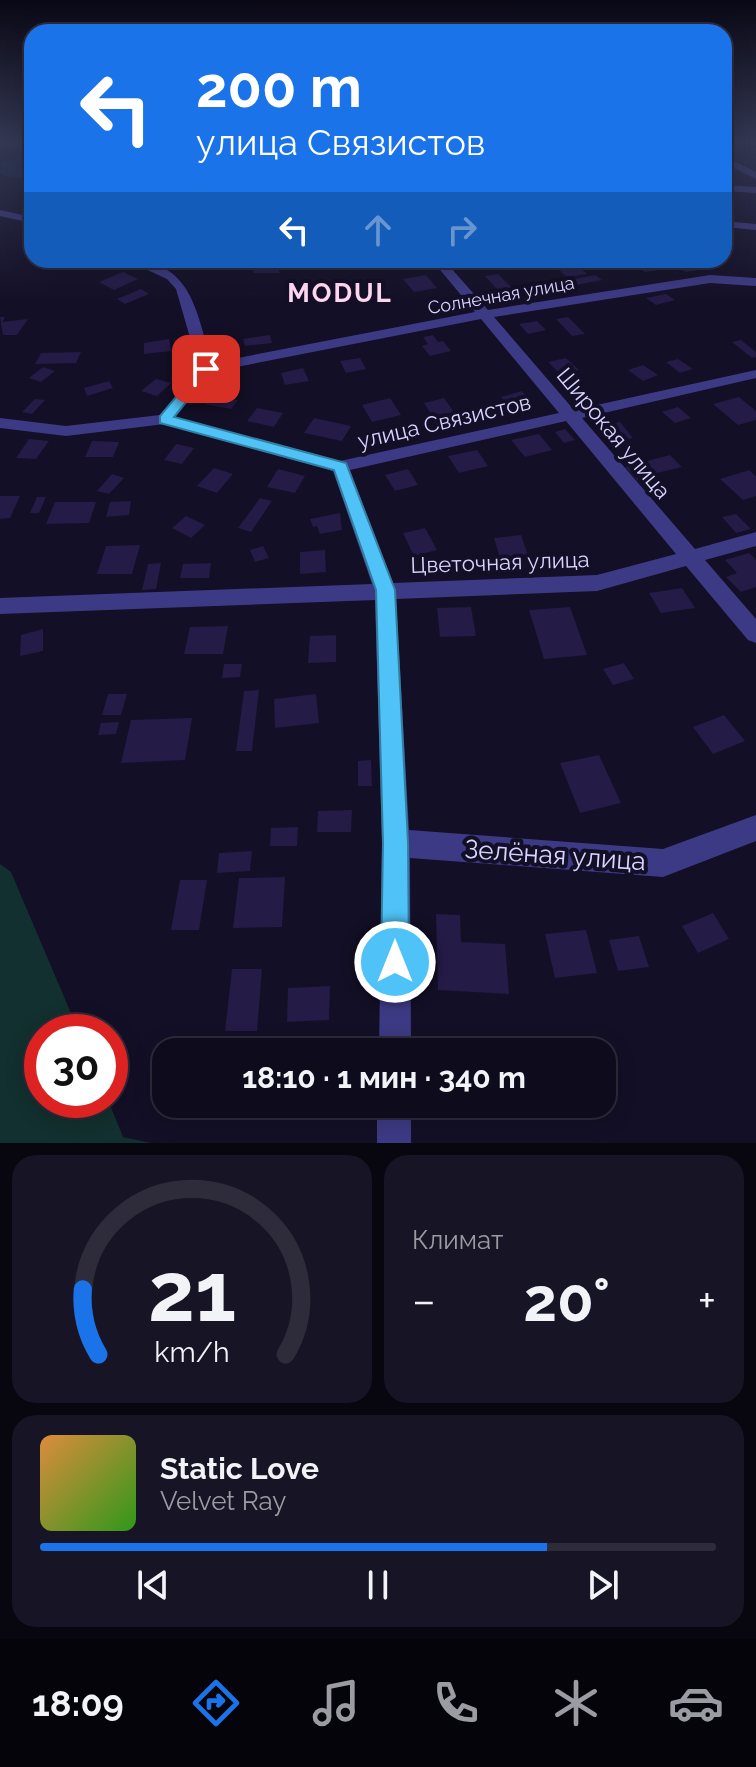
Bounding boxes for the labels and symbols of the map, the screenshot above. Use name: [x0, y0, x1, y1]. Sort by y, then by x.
street label: Солнечная улица: [426, 272, 576, 318]
district label: MODUL: [287, 278, 393, 308]
pin: [172, 335, 240, 403]
street label: Широкая улица: [552, 362, 676, 504]
street label: улица Связистов: [355, 388, 533, 454]
street label: Цветочная улица: [410, 546, 590, 578]
street label: Зелёная улица: [463, 834, 647, 876]
position arrow: [353, 920, 437, 1004]
speed limit sign: 30: [24, 1014, 128, 1118]

